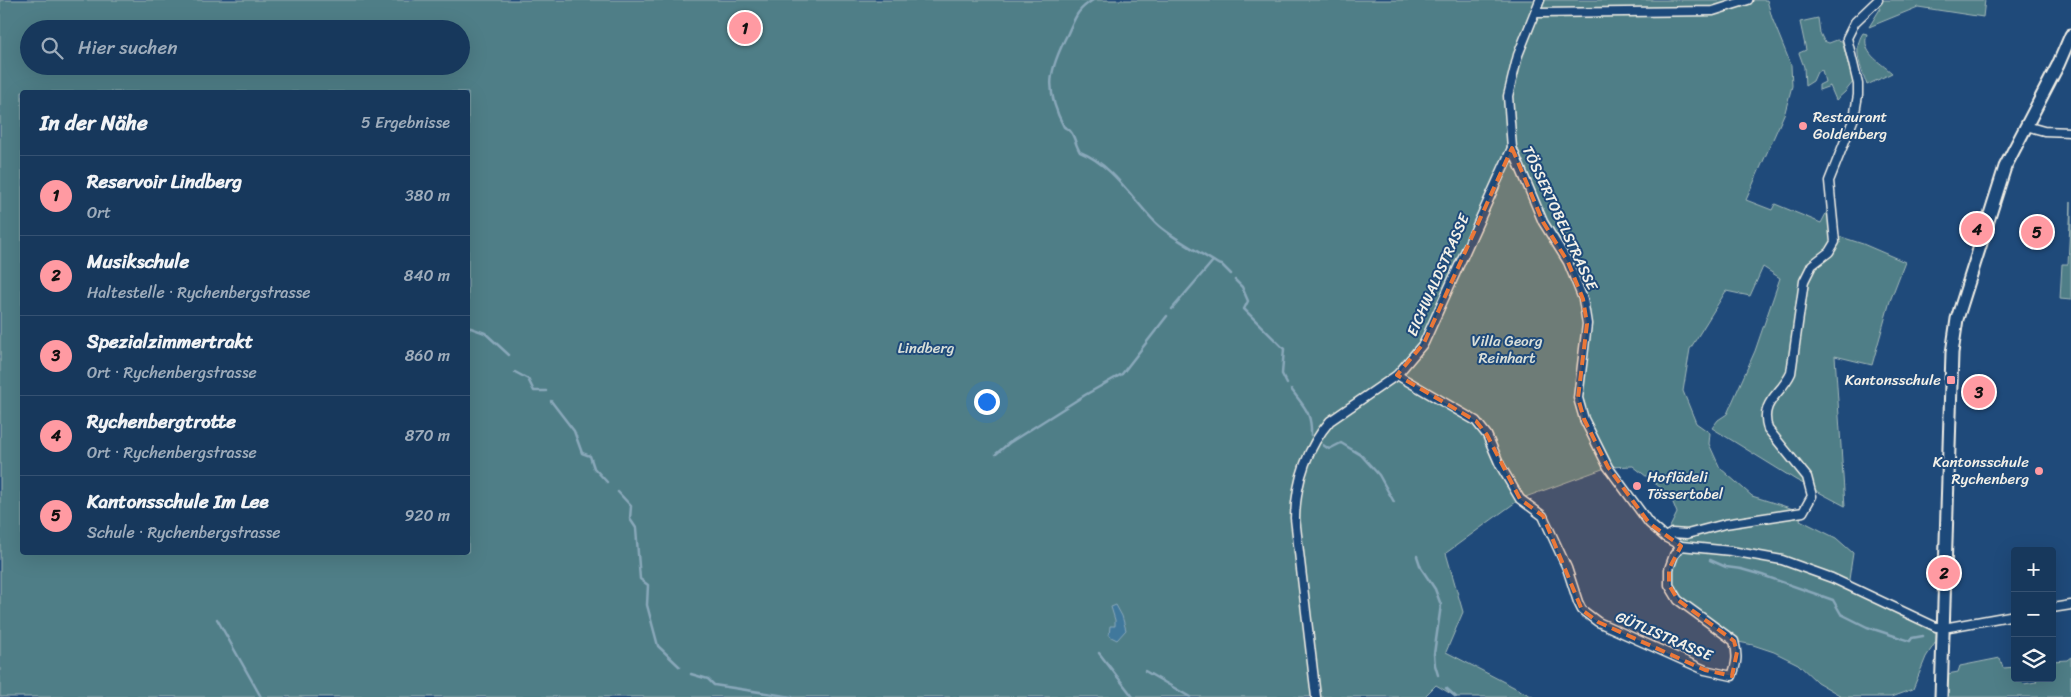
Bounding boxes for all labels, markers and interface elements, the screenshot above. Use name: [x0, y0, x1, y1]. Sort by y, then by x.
pin: 1: [729, 9, 761, 47]
search box: [20, 20, 470, 75]
text: Hier suchen: [78, 31, 178, 64]
icon: search: [38, 34, 66, 62]
text: In der Nähe: [40, 104, 148, 142]
place label: Restaurant Goldenberg: [1813, 104, 1888, 147]
text: 5 Ergebnisse: [361, 108, 450, 137]
marker: Restaurant Goldenberg: [1797, 120, 1809, 132]
street label: TÖSSERTOBELSTRASSE: [1515, 141, 1606, 296]
text: Reservoir Lindberg: [87, 165, 242, 198]
text: 1: [53, 181, 59, 210]
text: 380 m: [405, 181, 450, 210]
text: Ort: [87, 198, 111, 227]
street label: EICHWALDSTRASSE: [1399, 208, 1477, 340]
pin: 4: [1961, 210, 1993, 248]
pin: 5: [2021, 213, 2053, 251]
text: Musikschule: [87, 245, 189, 278]
text: 2: [51, 261, 61, 290]
text: 840 m: [404, 261, 450, 290]
text: Haltestelle · Rychenbergstrasse: [87, 278, 311, 307]
text: Spezialzimmertrakt: [87, 325, 253, 358]
park label: Villa Georg Reinhart: [1472, 328, 1543, 371]
park label: Lindberg: [898, 335, 955, 361]
text: 3: [52, 341, 60, 370]
text: 860 m: [405, 341, 450, 370]
text: Ort · Rychenbergstrasse: [87, 358, 257, 387]
place label: Kantonsschule: [1845, 367, 1941, 393]
pin: 3: [1963, 373, 1995, 411]
marker: Kantonsschule: [1945, 374, 1957, 386]
your location: [974, 389, 1000, 415]
text: Rychenbergtrotte: [87, 405, 236, 438]
text: 4: [51, 421, 61, 450]
text: 870 m: [405, 421, 450, 450]
text: Ort · Rychenbergstrasse: [87, 438, 257, 467]
place label: Kantonsschule Rychenberg: [1933, 449, 2029, 492]
place label: Hoflädeli Tössertobel: [1647, 464, 1724, 507]
marker: Kantonsschule Rychenberg: [2033, 465, 2045, 477]
marker: Hoflädeli Tössertobel: [1631, 480, 1643, 492]
text: Kantonsschule Im Lee: [87, 485, 269, 518]
text: 5: [51, 501, 61, 530]
text: 920 m: [404, 501, 450, 530]
text: Schule · Rychenbergstrasse: [87, 518, 281, 547]
map controls: [2011, 547, 2056, 682]
button: +: [2011, 547, 2056, 592]
pin: 2: [1928, 554, 1960, 592]
button: −: [2011, 592, 2056, 637]
street label: GÜTLISTRASSE: [1611, 604, 1718, 669]
button: layers: [2011, 637, 2056, 682]

